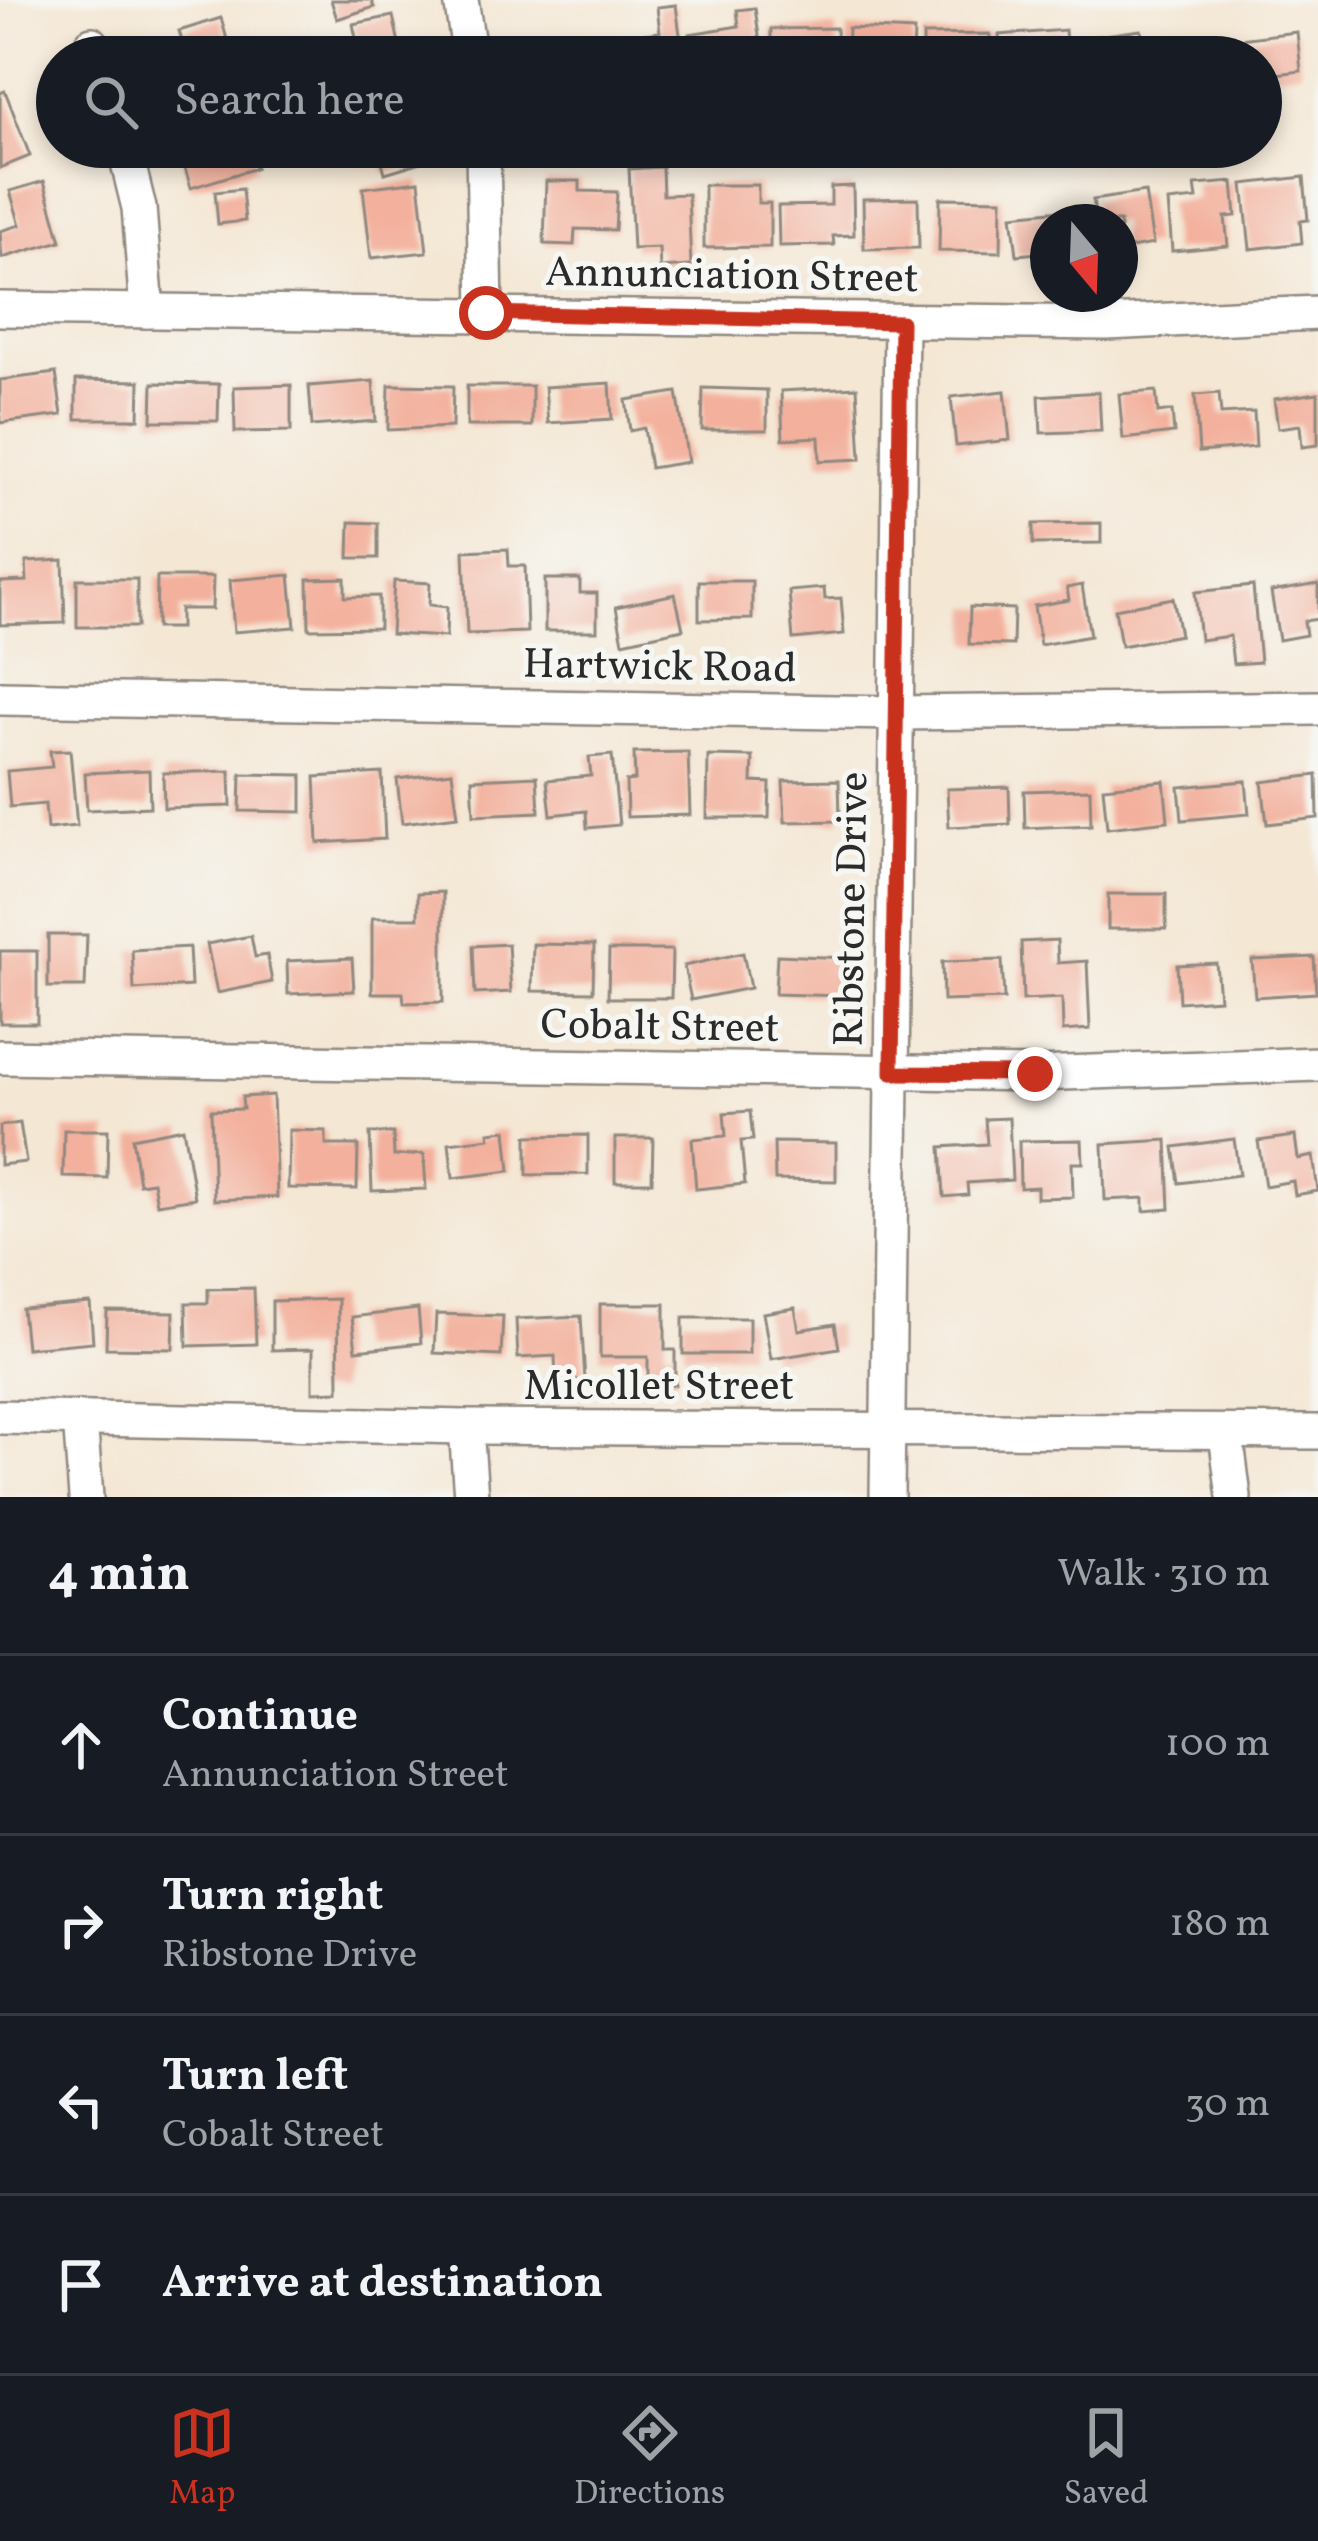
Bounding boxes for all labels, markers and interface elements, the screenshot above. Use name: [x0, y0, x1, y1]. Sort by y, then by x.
search box: [36, 36, 1282, 168]
icon: search: [78, 69, 144, 135]
text: Search here: [174, 71, 405, 134]
north arrow: [1030, 204, 1138, 312]
street label: Annunciation Street: [545, 245, 919, 310]
route start: [459, 286, 513, 340]
street label: Hartwick Road: [522, 637, 797, 700]
street label: Ribstone Drive: [822, 771, 885, 1047]
street label: Cobalt Street: [540, 997, 780, 1060]
route end: [1008, 1047, 1062, 1101]
street label: Micollet Street: [524, 1359, 794, 1418]
text: 4 min: [48, 1540, 190, 1611]
text: Walk · 310 m: [1057, 1548, 1270, 1602]
text: Continue: [162, 1686, 358, 1749]
icon: ahead: [48, 1712, 114, 1778]
text: 100 m: [1165, 1718, 1270, 1772]
text: Annunciation Street: [162, 1749, 509, 1803]
text: Turn right: [162, 1866, 383, 1929]
icon: right: [48, 1892, 114, 1958]
text: 180 m: [1169, 1898, 1270, 1952]
text: Ribstone Drive: [162, 1929, 417, 1983]
text: Turn left: [162, 2046, 348, 2109]
icon: left: [48, 2072, 114, 2138]
text: 30 m: [1185, 2078, 1270, 2132]
text: Cobalt Street: [162, 2109, 384, 2163]
icon: arrive: [48, 2252, 114, 2318]
text: Arrive at destination: [162, 2253, 603, 2316]
tab: Map: [169, 2400, 235, 2518]
tab: Directions: [574, 2400, 725, 2518]
tab: Saved: [1064, 2400, 1149, 2518]

